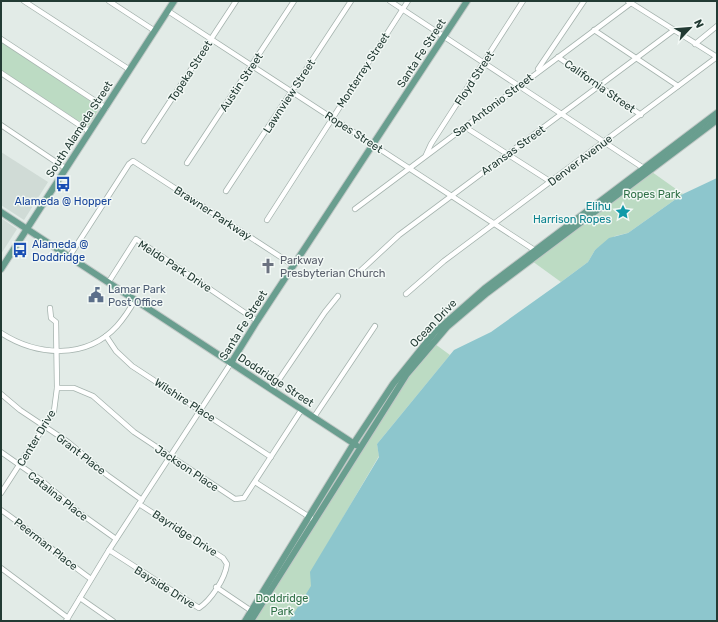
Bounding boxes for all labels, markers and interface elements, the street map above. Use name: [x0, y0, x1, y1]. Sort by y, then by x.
north arrow: [670, 8, 710, 48]
street label: Santa Fe Street: [394, 16, 449, 90]
text: N: [691, 17, 706, 30]
street label: Monterrey Street: [334, 30, 393, 110]
street label: Topeka Street: [166, 38, 215, 104]
street label: Floyd Street: [452, 48, 497, 108]
street label: Austin Street: [217, 50, 266, 114]
street label: Lawnview Street: [261, 56, 319, 136]
street label: California Street: [562, 57, 638, 116]
street label: San Antonio Street: [451, 71, 536, 140]
street label: South Alameda Street: [43, 78, 116, 180]
street label: Ropes Street: [322, 109, 386, 156]
street label: Aransas Street: [479, 122, 548, 178]
street label: Denver Avenue: [546, 132, 615, 189]
bus stop icon: Alameda @ Hopper: [54, 175, 72, 193]
street label: Brawner Parkway: [172, 184, 254, 243]
park label: Ropes Park: [623, 188, 681, 201]
place label: Alameda @ Hopper: [15, 195, 112, 208]
place label: Elihu Harrison Ropes: [533, 200, 611, 226]
place icon: Elihu Harrison Ropes: [614, 203, 632, 221]
place label: Alameda @ Doddridge: [32, 238, 89, 264]
street label: Meldo Park Drive: [136, 238, 214, 295]
bus stop icon: Alameda @ Doddridge: [11, 241, 29, 259]
place label: Parkway Presbyterian Church: [280, 254, 386, 280]
church icon: Parkway Presbyterian Church: [259, 257, 277, 275]
place label: Lamar Park Post Office: [108, 283, 166, 309]
public building icon: Lamar Park Post Office: [87, 286, 105, 304]
street label: Santa Fe Street: [217, 288, 270, 362]
street label: Ocean Drive: [407, 297, 459, 350]
street label: Doddridge Street: [235, 351, 317, 410]
street label: Wilshire Place: [152, 376, 218, 425]
street label: Center Drive: [14, 408, 58, 469]
street label: Grant Place: [53, 431, 108, 478]
street label: Jackson Place: [152, 442, 221, 494]
street label: Catalina Place: [25, 469, 90, 524]
street label: Bayridge Drive: [150, 508, 220, 559]
street label: Peerman Place: [11, 516, 80, 573]
street label: Bayside Drive: [132, 564, 198, 611]
park label: Doddridge Park: [255, 592, 309, 618]

